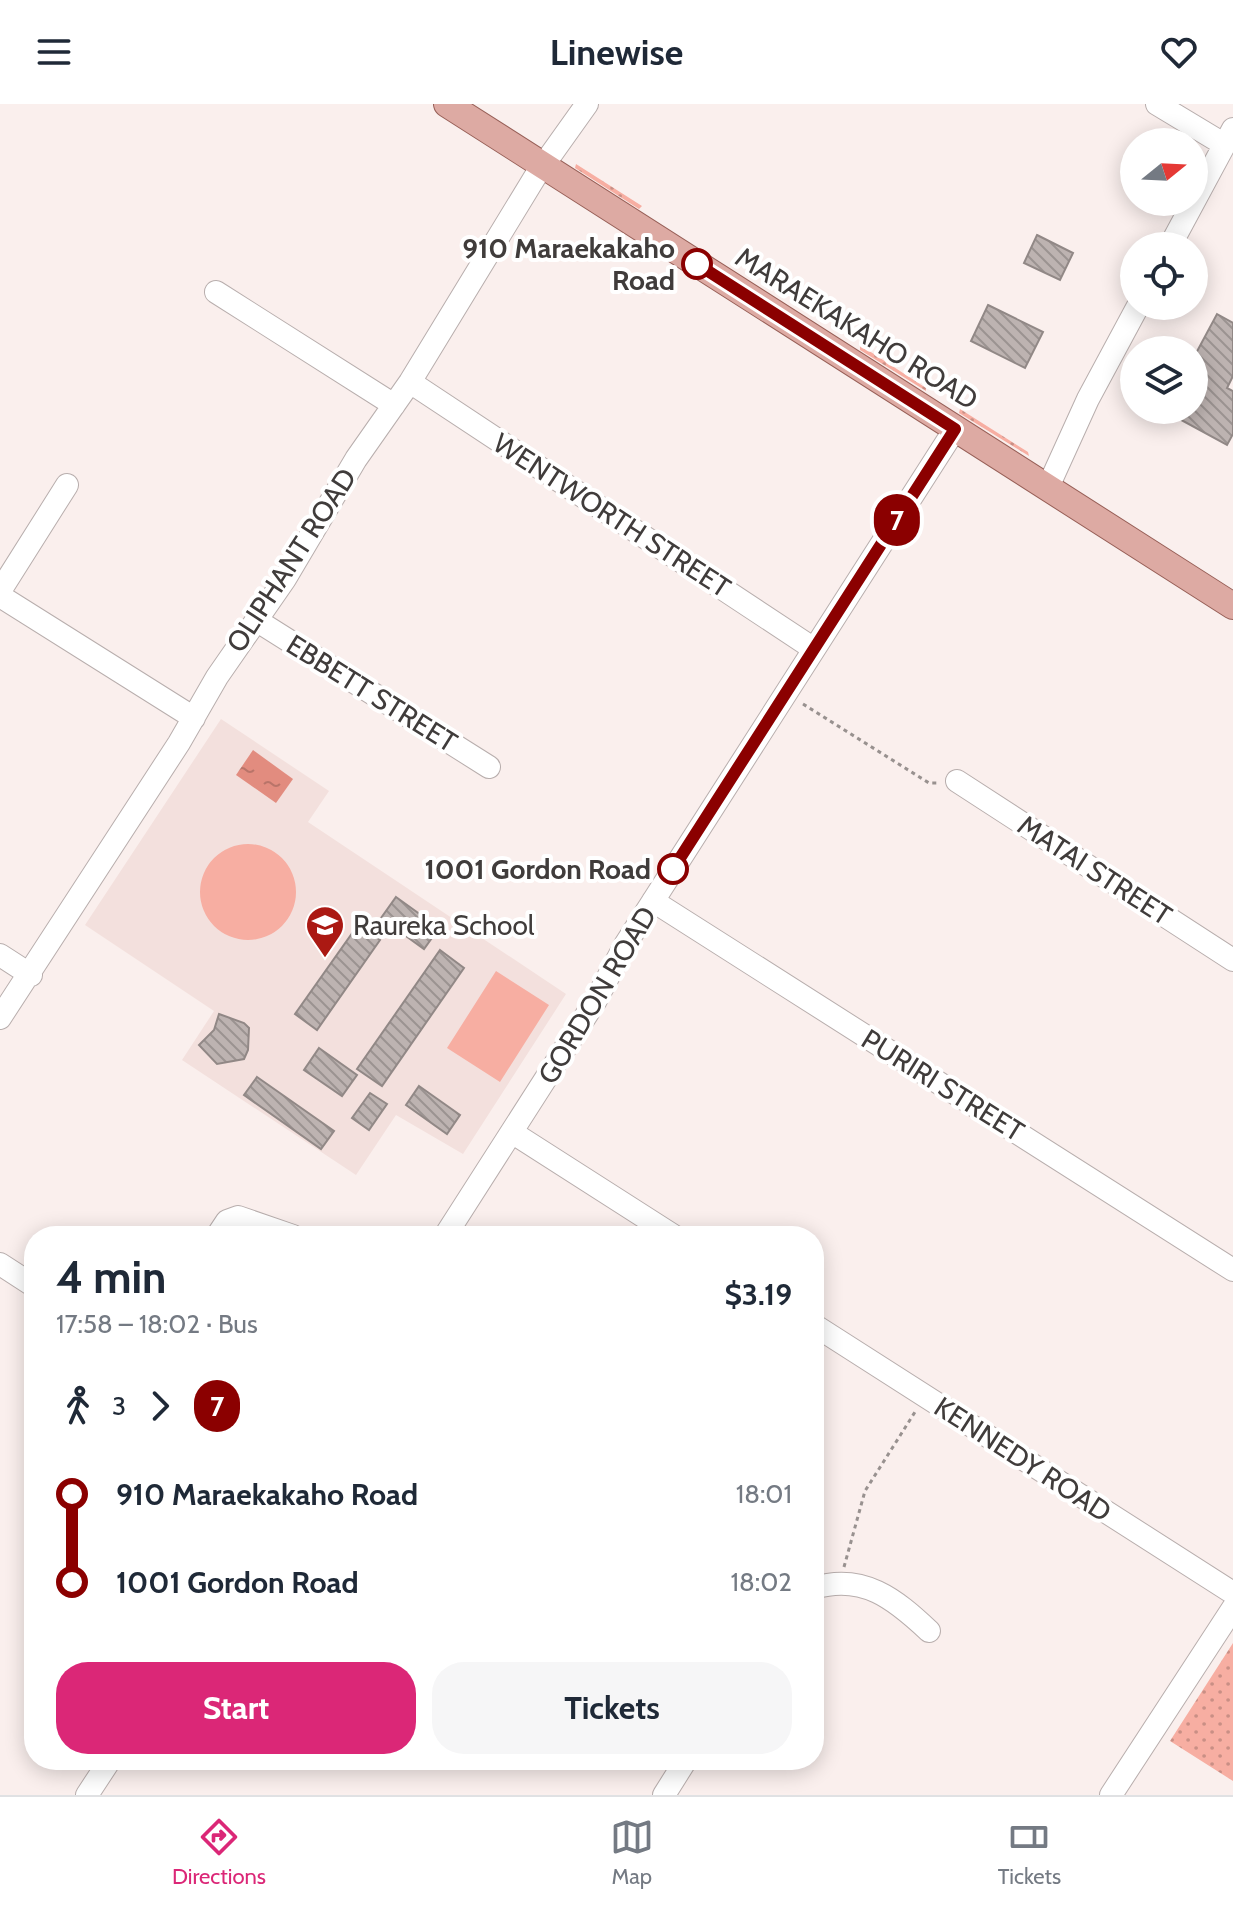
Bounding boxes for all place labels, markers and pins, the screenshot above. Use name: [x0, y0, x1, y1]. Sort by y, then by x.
place label: 910 Maraekakaho Road: [462, 231, 675, 297]
marker: 910 Maraekakaho Road: [682, 249, 712, 279]
place label: 1001 Gordon Road: [425, 852, 651, 886]
marker: 1001 Gordon Road: [658, 854, 688, 884]
school or university icon: Raureka School: [304, 904, 346, 959]
place label: Raureka School: [353, 908, 535, 942]

